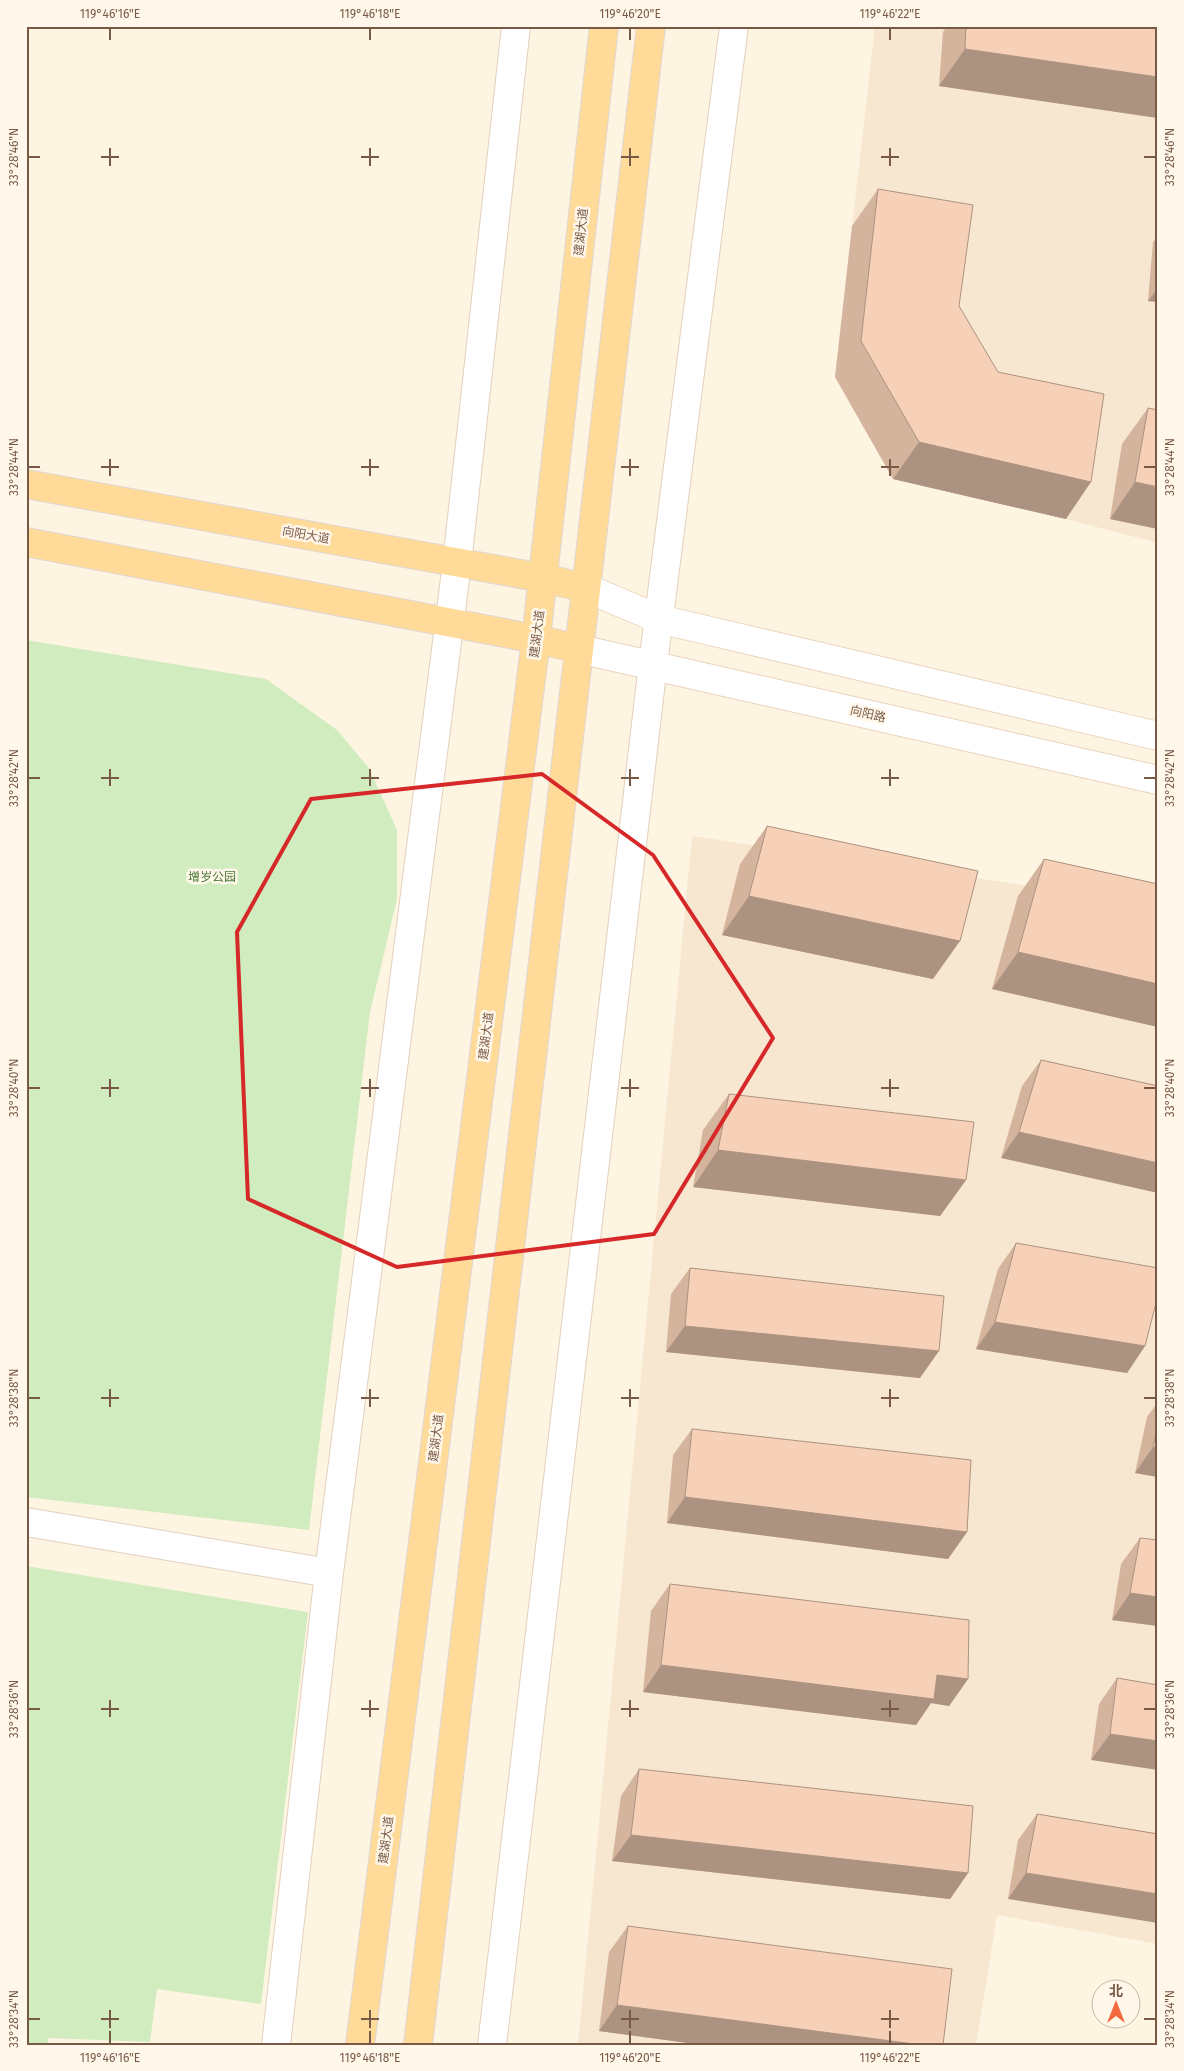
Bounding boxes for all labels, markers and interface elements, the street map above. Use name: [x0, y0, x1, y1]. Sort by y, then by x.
text: 119°46'16"E: [80, 7, 140, 21]
text: 119°46'18"E: [340, 7, 400, 21]
text: 119°46'20"E: [599, 7, 661, 21]
text: 119°46'22"E: [859, 7, 921, 21]
text: 33°28'46"N: [7, 128, 21, 186]
text: 33°28'46"N: [1163, 128, 1177, 186]
street label: 建湖大道: [572, 207, 590, 257]
text: 33°28'44"N: [7, 438, 21, 496]
text: 33°28'44"N: [1163, 438, 1177, 496]
street label: 向阳大道: [281, 524, 331, 546]
street label: 建湖大道: [527, 609, 547, 659]
street label: 向阳路: [849, 703, 887, 725]
text: 33°28'42"N: [7, 749, 21, 807]
text: 33°28'42"N: [1163, 749, 1177, 807]
park label: 增岁公园: [188, 870, 236, 884]
street label: 建湖大道: [476, 1011, 496, 1061]
text: 33°28'40"N: [7, 1059, 21, 1117]
text: 33°28'40"N: [1163, 1059, 1177, 1117]
text: 33°28'38"N: [7, 1369, 21, 1427]
text: 33°28'38"N: [1163, 1369, 1177, 1427]
street label: 建湖大道: [426, 1413, 446, 1463]
text: 33°28'36"N: [7, 1680, 21, 1738]
text: 33°28'36"N: [1163, 1680, 1177, 1738]
street label: 建湖大道: [376, 1815, 396, 1865]
north arrow: [1092, 1978, 1142, 2028]
text: 北: [1109, 1983, 1123, 2000]
text: 33°28'34"N: [7, 1990, 21, 2048]
text: 33°28'34"N: [1163, 1990, 1177, 2048]
text: 119°46'16"E: [80, 2051, 140, 2065]
text: 119°46'18"E: [340, 2051, 400, 2065]
text: 119°46'20"E: [599, 2051, 661, 2065]
text: 119°46'22"E: [859, 2051, 921, 2065]

